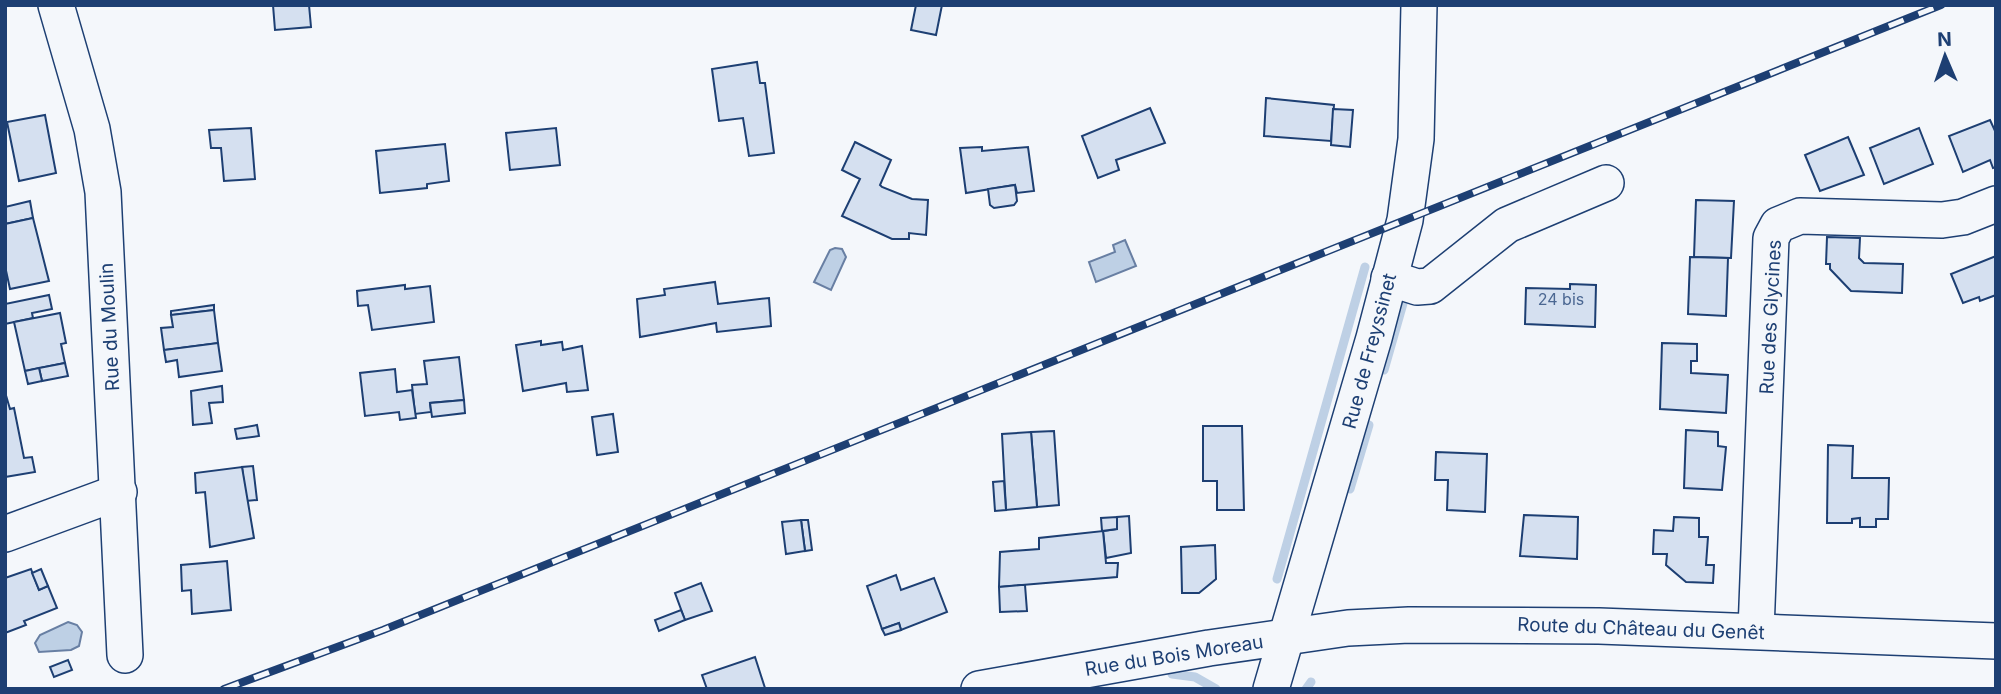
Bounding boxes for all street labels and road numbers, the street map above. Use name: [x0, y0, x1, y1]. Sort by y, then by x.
street label: Rue des Glycines: [1755, 239, 1786, 395]
street label: Rue du Moulin: [95, 262, 124, 392]
street label: Rue de Freyssinet: [1338, 271, 1401, 431]
street label: Route du Château du Genêt: [1517, 613, 1765, 644]
street label: Rue du Bois Moreau: [1083, 630, 1265, 681]

